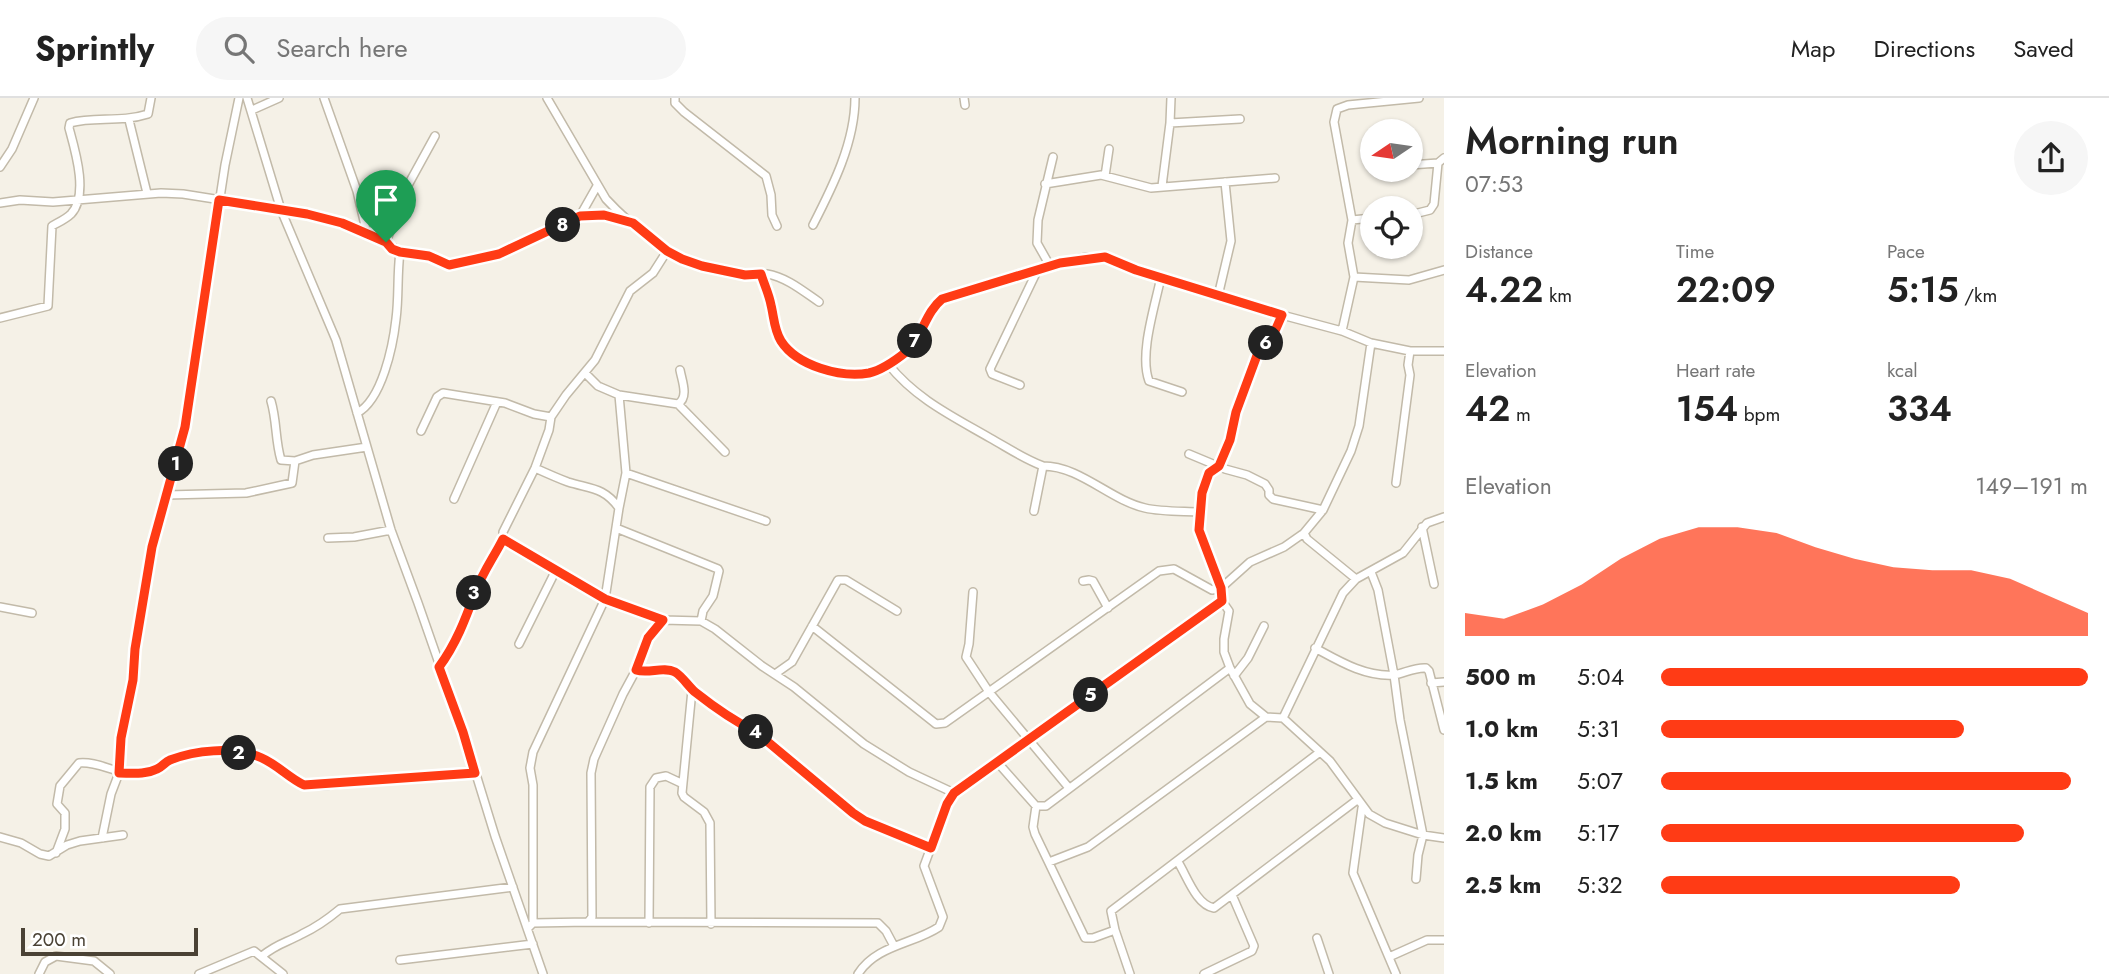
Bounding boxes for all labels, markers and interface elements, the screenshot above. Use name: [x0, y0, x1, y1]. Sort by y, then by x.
search box: [196, 17, 686, 80]
text: Sprintly: [35, 25, 154, 72]
icon: search: [220, 29, 258, 67]
text: Search here: [276, 29, 408, 67]
text: Map: [1791, 31, 1836, 66]
text: Directions: [1874, 31, 1975, 66]
text: Saved: [2013, 31, 2074, 66]
text: Morning run: [1465, 113, 1679, 168]
north arrow: [1360, 119, 1423, 182]
map controls: [1360, 119, 1423, 259]
button: share: [2014, 121, 2088, 195]
text: 07:53: [1465, 167, 1523, 201]
pin: [356, 170, 416, 242]
icon: arrive: [367, 181, 405, 219]
button: locate: [1360, 196, 1423, 259]
pin: 8: [546, 208, 580, 242]
text: 8: [557, 211, 568, 238]
text: Distance: [1465, 238, 1533, 265]
text: Time: [1676, 238, 1714, 265]
text: Pace: [1887, 238, 1925, 265]
text: 4.22: [1465, 265, 1543, 315]
text: 22:09: [1676, 265, 1776, 315]
text: 5:15: [1887, 265, 1959, 315]
text: km: [1543, 282, 1572, 309]
text: /km: [1959, 282, 1997, 309]
pin: 7: [898, 324, 932, 358]
pin: 6: [1248, 326, 1284, 360]
text: 7: [909, 327, 920, 354]
text: 6: [1259, 329, 1272, 356]
text: Elevation: [1465, 357, 1537, 384]
text: Heart rate: [1676, 357, 1755, 384]
text: kcal: [1887, 357, 1918, 384]
text: 42: [1465, 384, 1510, 434]
text: 154: [1676, 384, 1738, 434]
text: 334: [1887, 384, 1952, 434]
text: m: [1510, 401, 1531, 428]
text: bpm: [1738, 401, 1780, 428]
pin: 1: [158, 446, 194, 482]
text: 1: [171, 450, 180, 477]
text: Elevation: [1465, 469, 1552, 503]
text: 149–191 m: [1975, 469, 2088, 503]
pin: 3: [456, 575, 491, 610]
text: 3: [468, 579, 479, 606]
text: 500 m: [1465, 660, 1536, 694]
text: 5:04: [1577, 660, 1624, 694]
pin: 5: [1074, 678, 1108, 712]
text: 5: [1084, 681, 1097, 708]
text: 1.0 km: [1465, 712, 1538, 746]
text: 5:31: [1577, 712, 1620, 746]
pin: 4: [738, 714, 774, 750]
text: 4: [749, 718, 762, 745]
pin: 2: [222, 736, 256, 770]
text: 2: [232, 739, 245, 766]
text: 1.5 km: [1465, 764, 1538, 798]
text: 5:07: [1577, 764, 1623, 798]
text: 2.0 km: [1465, 816, 1542, 850]
text: 5:17: [1577, 816, 1619, 850]
text: 2.5 km: [1465, 868, 1541, 902]
text: 5:32: [1577, 868, 1623, 902]
scale bar: [21, 925, 198, 957]
text: 200 m: [32, 926, 86, 953]

